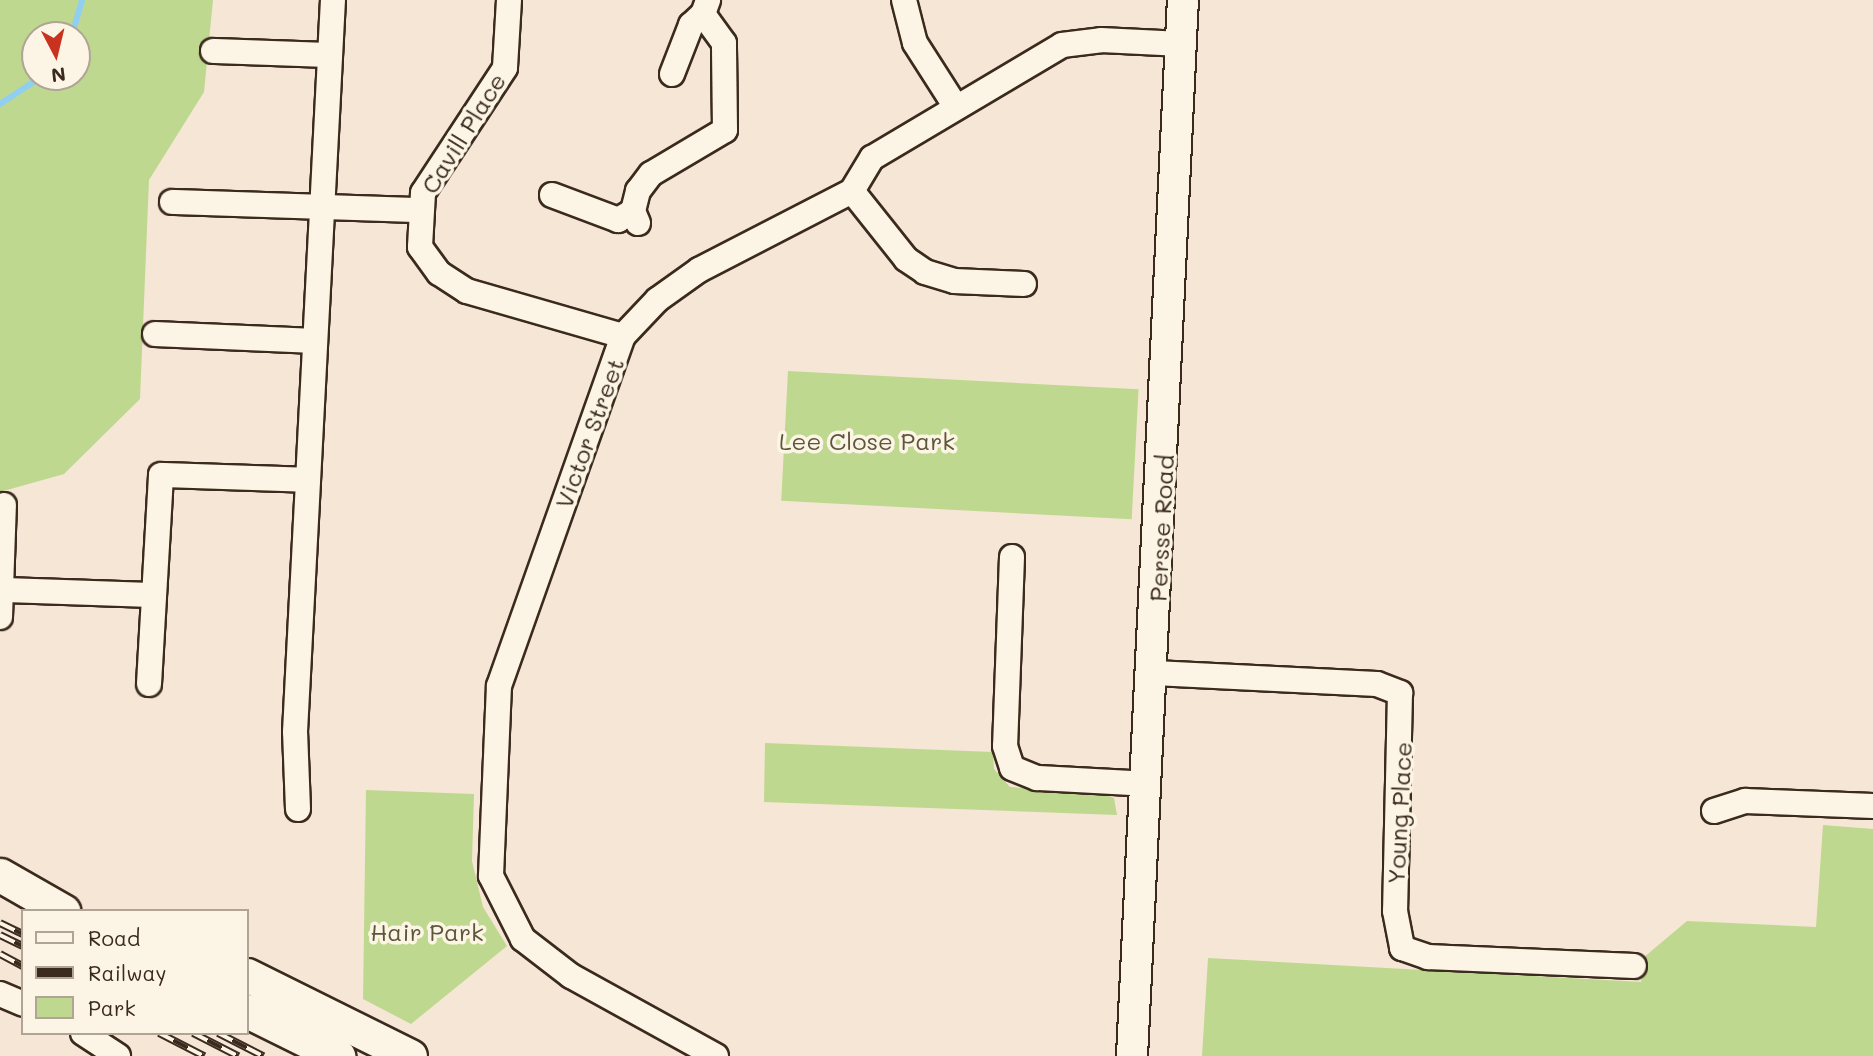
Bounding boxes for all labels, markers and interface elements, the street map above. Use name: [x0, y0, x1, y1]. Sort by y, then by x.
north arrow: [21, 21, 91, 91]
text: N: [50, 62, 67, 89]
street label: Cavill Place: [415, 68, 511, 198]
street label: Victor Street: [548, 354, 630, 512]
park label: Lee Close Park: [779, 427, 955, 455]
street label: Persse Road: [1143, 454, 1179, 602]
street label: Young Place: [1381, 741, 1417, 885]
legend: [21, 909, 248, 1035]
park label: Hair Park: [370, 918, 484, 946]
text: Road: [88, 924, 140, 951]
text: Railway: [88, 959, 167, 986]
text: Park: [88, 994, 136, 1021]

